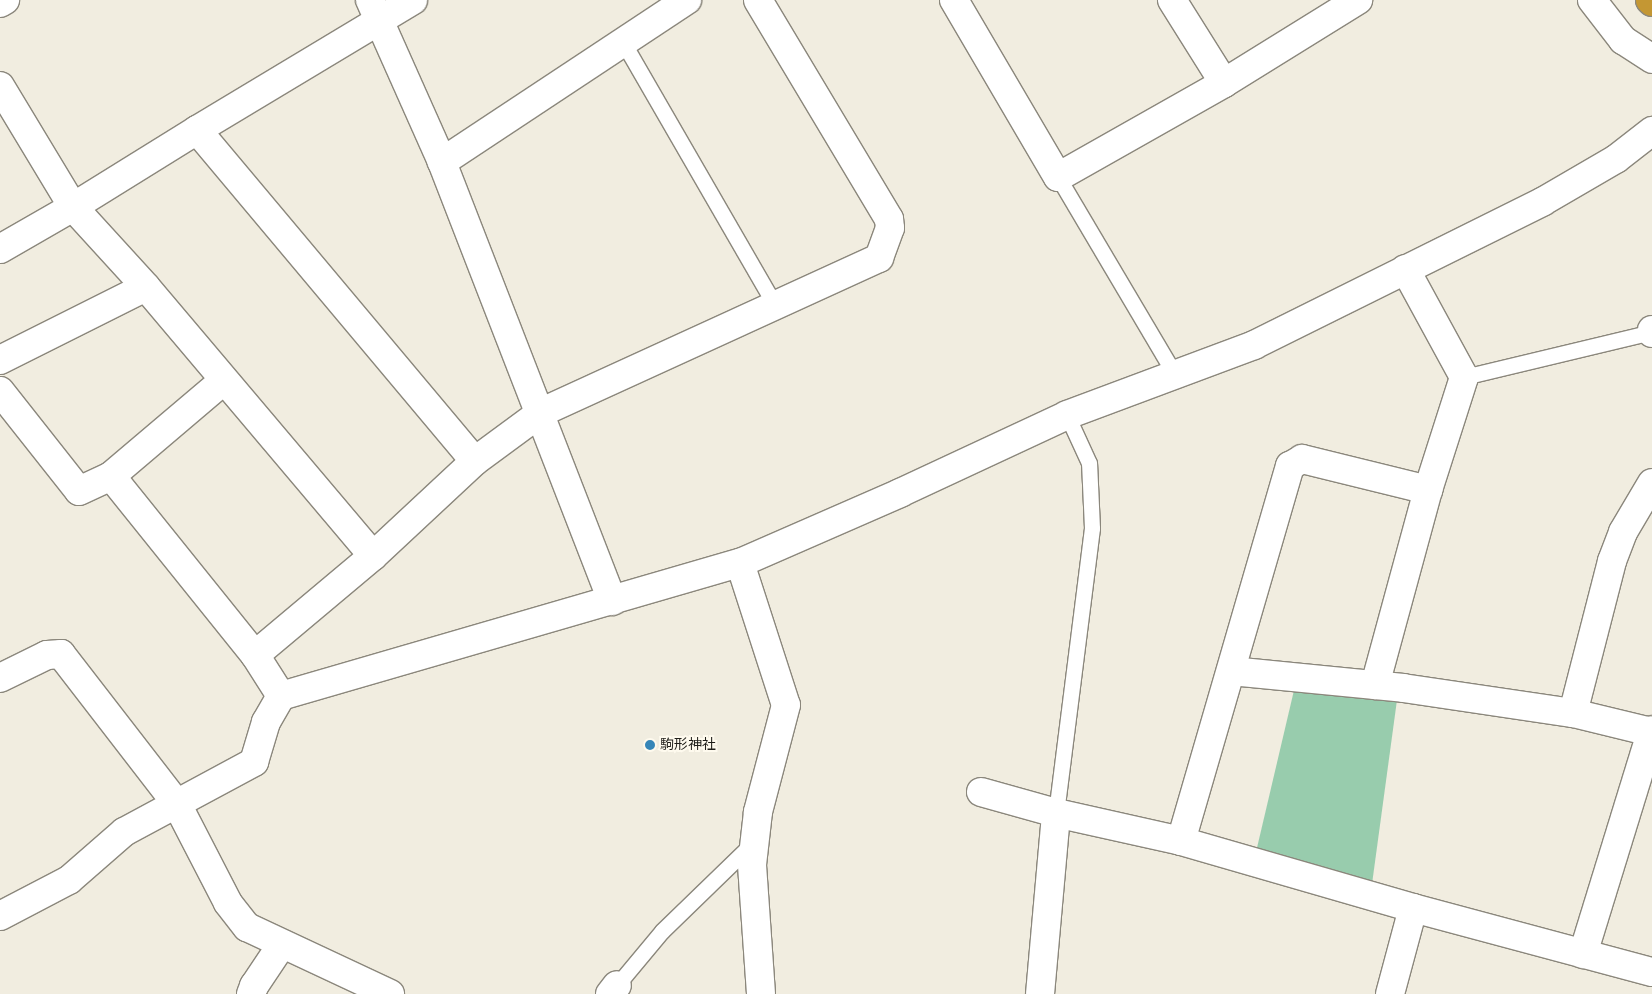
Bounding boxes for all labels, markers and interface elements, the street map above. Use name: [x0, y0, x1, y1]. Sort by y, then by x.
place label: 駒形神社: [660, 737, 716, 753]
marker: 駒形神社: [644, 739, 656, 751]

